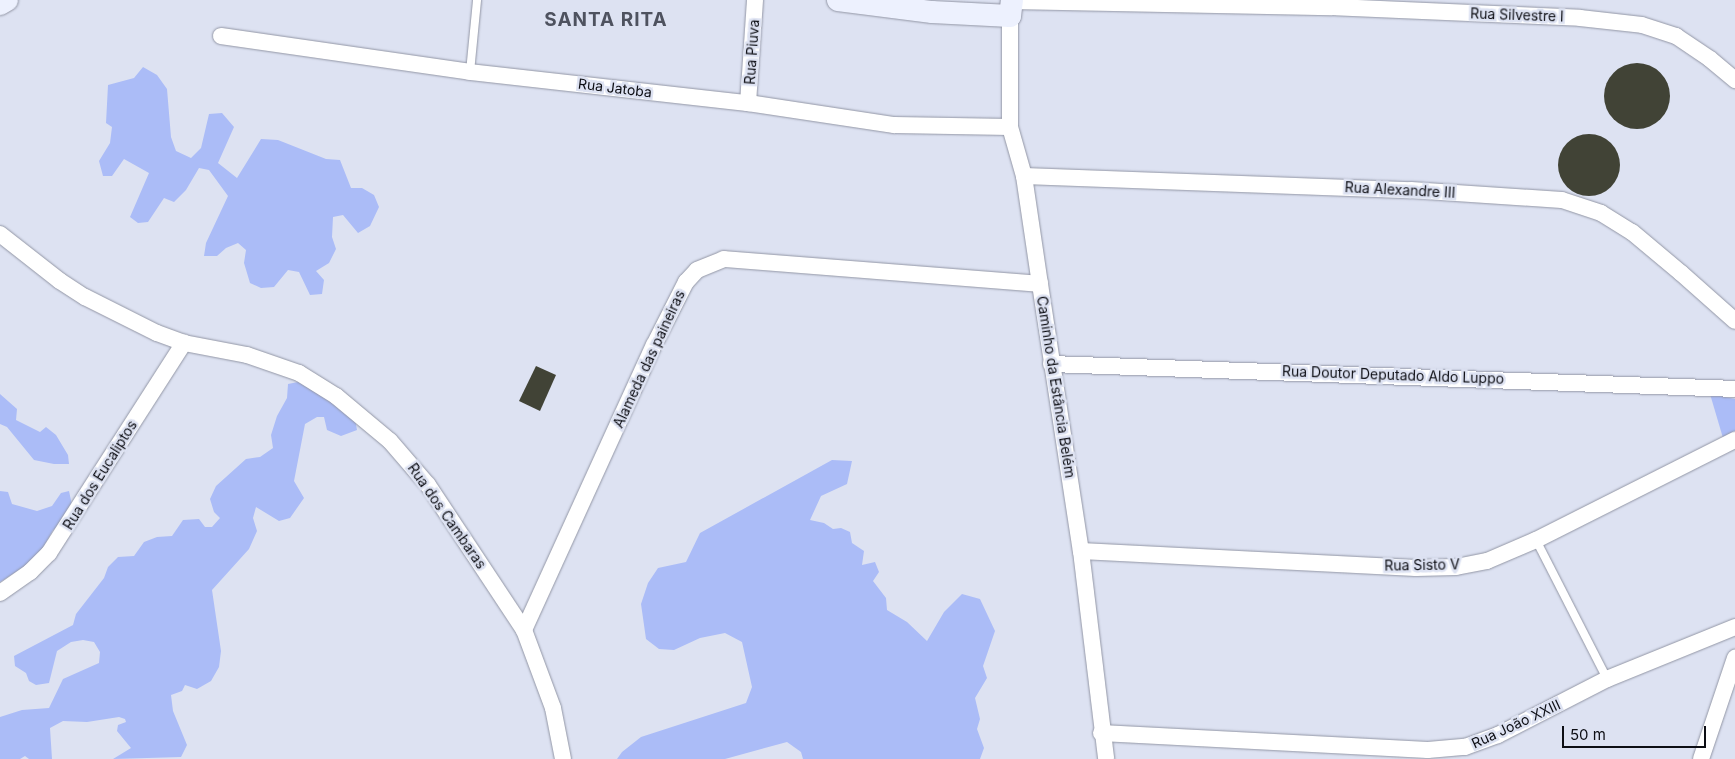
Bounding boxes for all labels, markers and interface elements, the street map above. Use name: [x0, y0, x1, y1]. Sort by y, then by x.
street label: Rua Silvestre I: [1470, 5, 1564, 25]
district label: SANTA RITA: [543, 9, 669, 31]
street label: Rua Piuva: [741, 19, 763, 85]
street label: Rua Jatoba: [577, 75, 653, 101]
street label: Rua Alexandre III: [1344, 179, 1456, 201]
street label: Alameda das paineiras: [610, 288, 688, 430]
street label: Caminho da Estância Belém: [1033, 295, 1079, 479]
street label: Rua Doutor Deputado Aldo Luppo: [1282, 363, 1504, 387]
street label: Rua dos Eucaliptos: [60, 417, 140, 533]
street label: Rua dos Cambaras: [404, 460, 490, 572]
street label: Rua Sisto V: [1384, 556, 1460, 574]
street label: Rua João XXIII: [1469, 696, 1563, 752]
scale bar: [1565, 716, 1709, 748]
text: 50 m: [1570, 725, 1606, 744]

